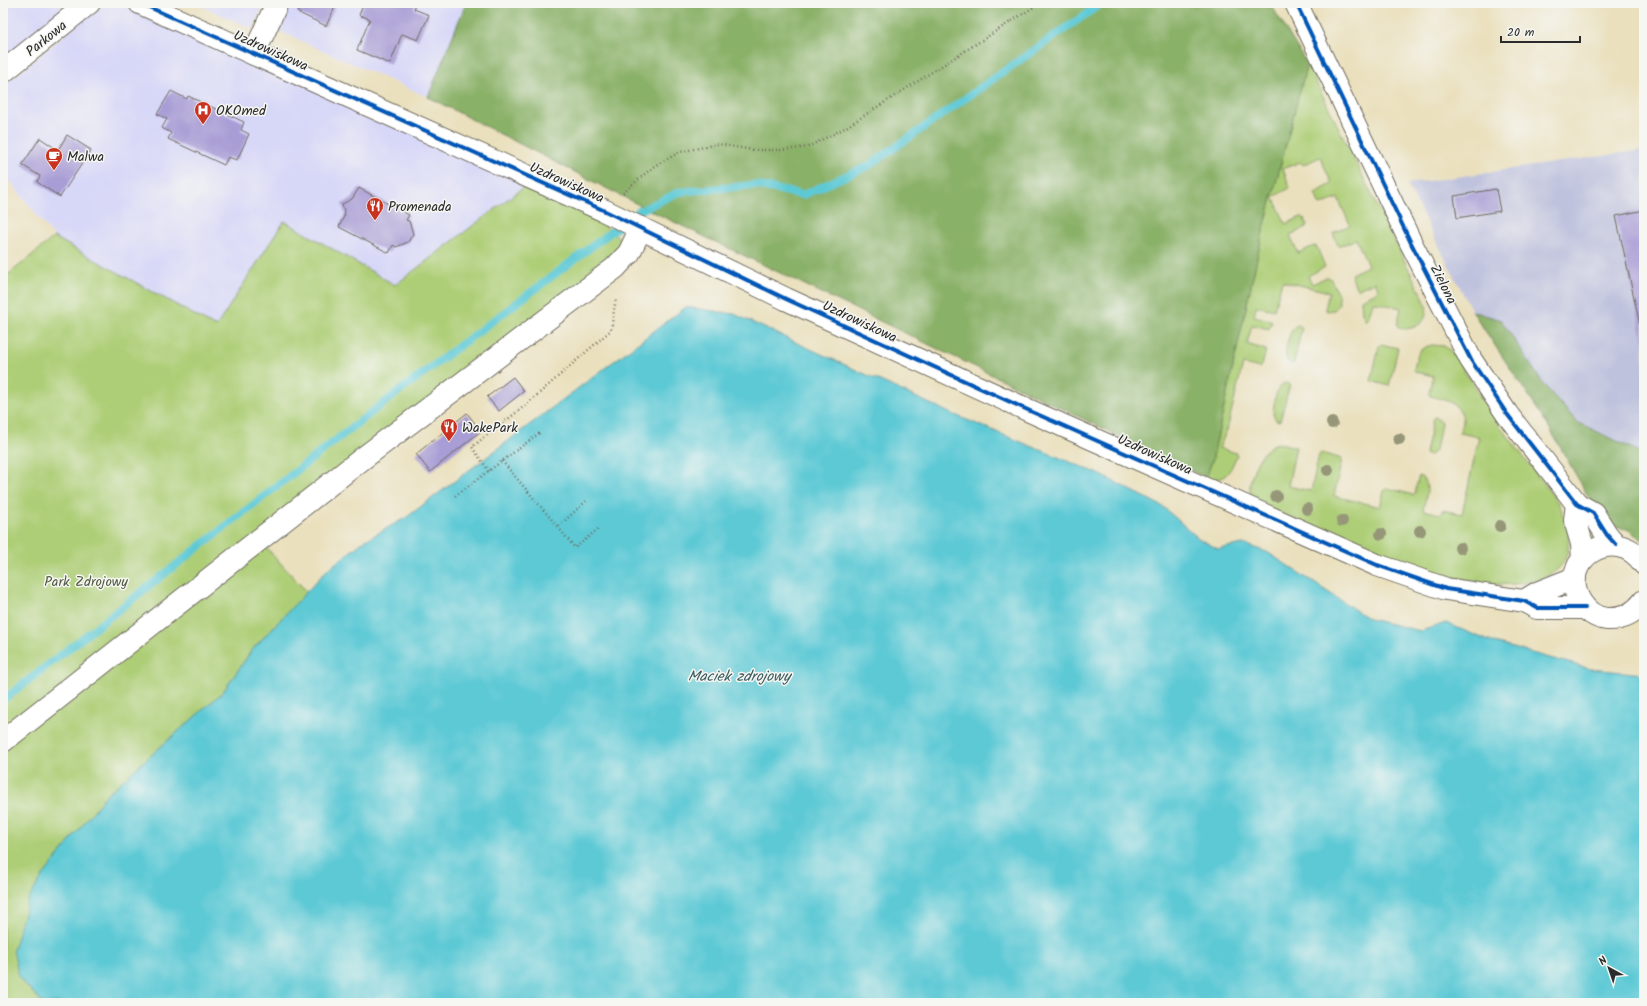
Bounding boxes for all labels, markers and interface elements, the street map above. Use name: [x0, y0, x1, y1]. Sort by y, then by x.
street label: Parkowa: [21, 15, 72, 62]
scale bar: [1501, 18, 1580, 44]
text: 20 m: [1507, 23, 1535, 42]
street label: Uzdrowiskowa: [230, 25, 312, 77]
hospital icon: OKOmed: [193, 100, 213, 125]
place label: OKOmed: [216, 100, 267, 122]
cafe icon: Malwa: [44, 146, 64, 171]
place label: Malwa: [67, 146, 104, 168]
street label: Uzdrowiskowa: [526, 157, 608, 209]
restaurant icon: Promenada: [365, 196, 385, 221]
place label: Promenada: [388, 196, 452, 218]
street label: Zielona: [1424, 261, 1462, 308]
street label: Uzdrowiskowa: [819, 295, 901, 349]
restaurant icon: WakePark: [439, 417, 459, 442]
place label: WakePark: [462, 417, 518, 439]
street label: Uzdrowiskowa: [1114, 429, 1196, 481]
park label: Park Zdrojowy: [44, 571, 128, 593]
water label: Maciek zdrojowy: [688, 665, 792, 689]
north arrow: [1589, 948, 1629, 988]
text: N: [1595, 952, 1612, 970]

